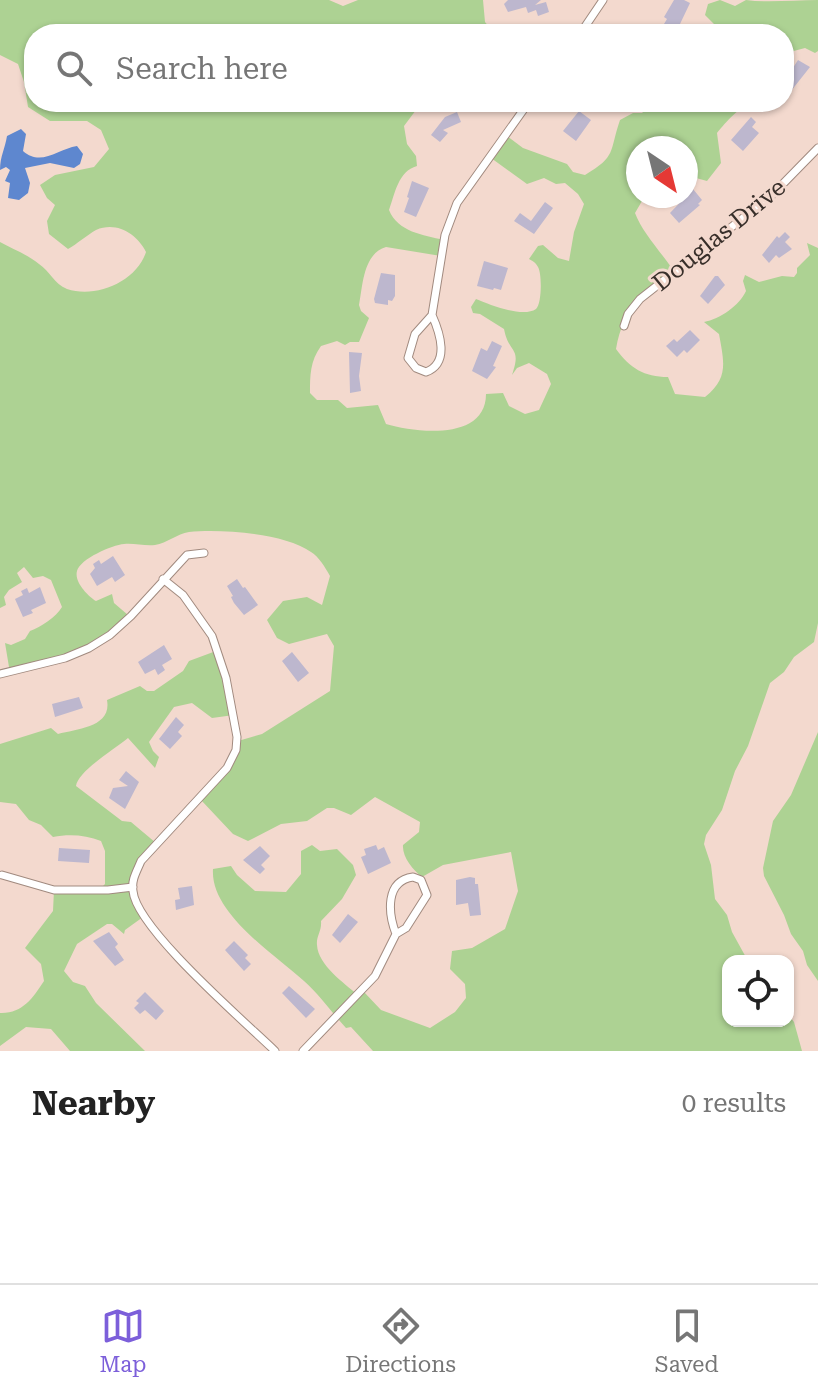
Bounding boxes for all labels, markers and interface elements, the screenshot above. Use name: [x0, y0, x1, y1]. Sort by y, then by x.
search box: [24, 24, 794, 112]
icon: search: [52, 46, 96, 90]
text: Search here: [116, 51, 288, 86]
north arrow: [626, 136, 698, 208]
street label: Douglas Drive: [647, 173, 791, 297]
map controls: [722, 955, 794, 1027]
button: locate: [722, 955, 794, 1027]
text: Nearby: [32, 1083, 155, 1123]
text: 0 results: [682, 1088, 786, 1118]
tab: Map: [99, 1304, 146, 1377]
tab: Directions: [345, 1304, 456, 1377]
tab: Saved: [655, 1304, 719, 1377]

